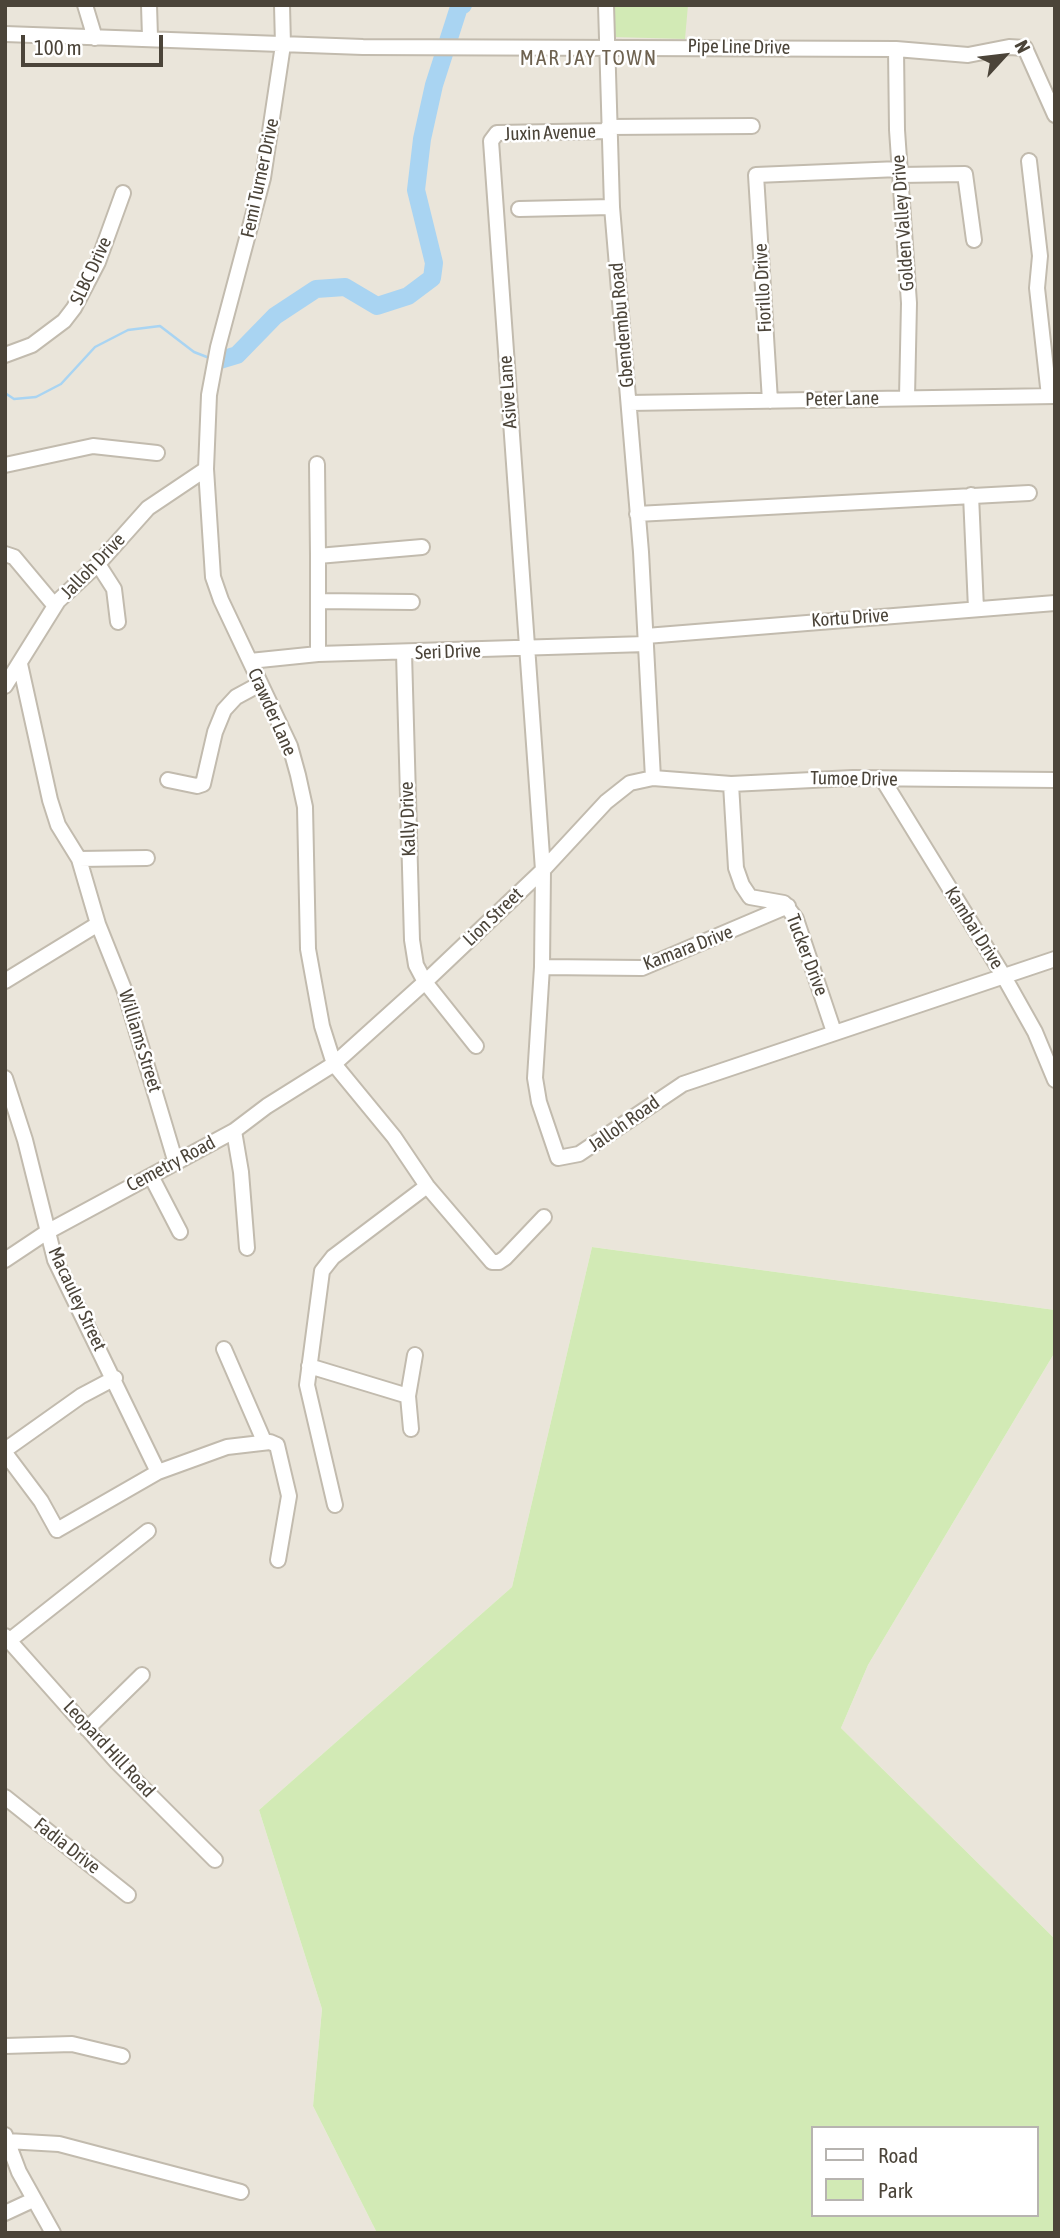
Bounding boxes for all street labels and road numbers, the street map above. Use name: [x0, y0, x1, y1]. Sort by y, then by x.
street label: Pipe Line Drive: [688, 35, 790, 59]
street label: Femi Turner Drive: [236, 116, 284, 240]
street label: Juxin Avenue: [504, 120, 596, 146]
street label: Golden Valley Drive: [887, 154, 919, 292]
street label: SLBC Drive: [65, 233, 117, 309]
street label: Fiorillo Drive: [749, 243, 777, 333]
street label: Gbendembu Road: [605, 262, 639, 388]
street label: Asive Lane: [494, 355, 522, 429]
street label: Peter Lane: [805, 387, 879, 411]
street label: Jalloh Drive: [56, 528, 130, 604]
street label: Kortu Drive: [811, 604, 889, 632]
street label: Seri Drive: [415, 639, 481, 665]
street label: Crawder Lane: [243, 665, 301, 759]
street label: Tumoe Drive: [810, 767, 898, 791]
street label: Kally Drive: [395, 781, 421, 857]
street label: Kambai Drive: [940, 882, 1008, 974]
street label: Lion Street: [458, 883, 528, 951]
street label: Tucker Drive: [781, 911, 833, 999]
street label: Kamara Drive: [640, 921, 736, 975]
street label: Williams Street: [114, 987, 166, 1095]
street label: Jalloh Road: [584, 1091, 664, 1157]
street label: Cemetry Road: [123, 1131, 219, 1197]
street label: Macauley Street: [43, 1243, 111, 1355]
street label: Leopard Hill Road: [58, 1696, 160, 1802]
street label: Fadia Drive: [29, 1813, 105, 1879]

